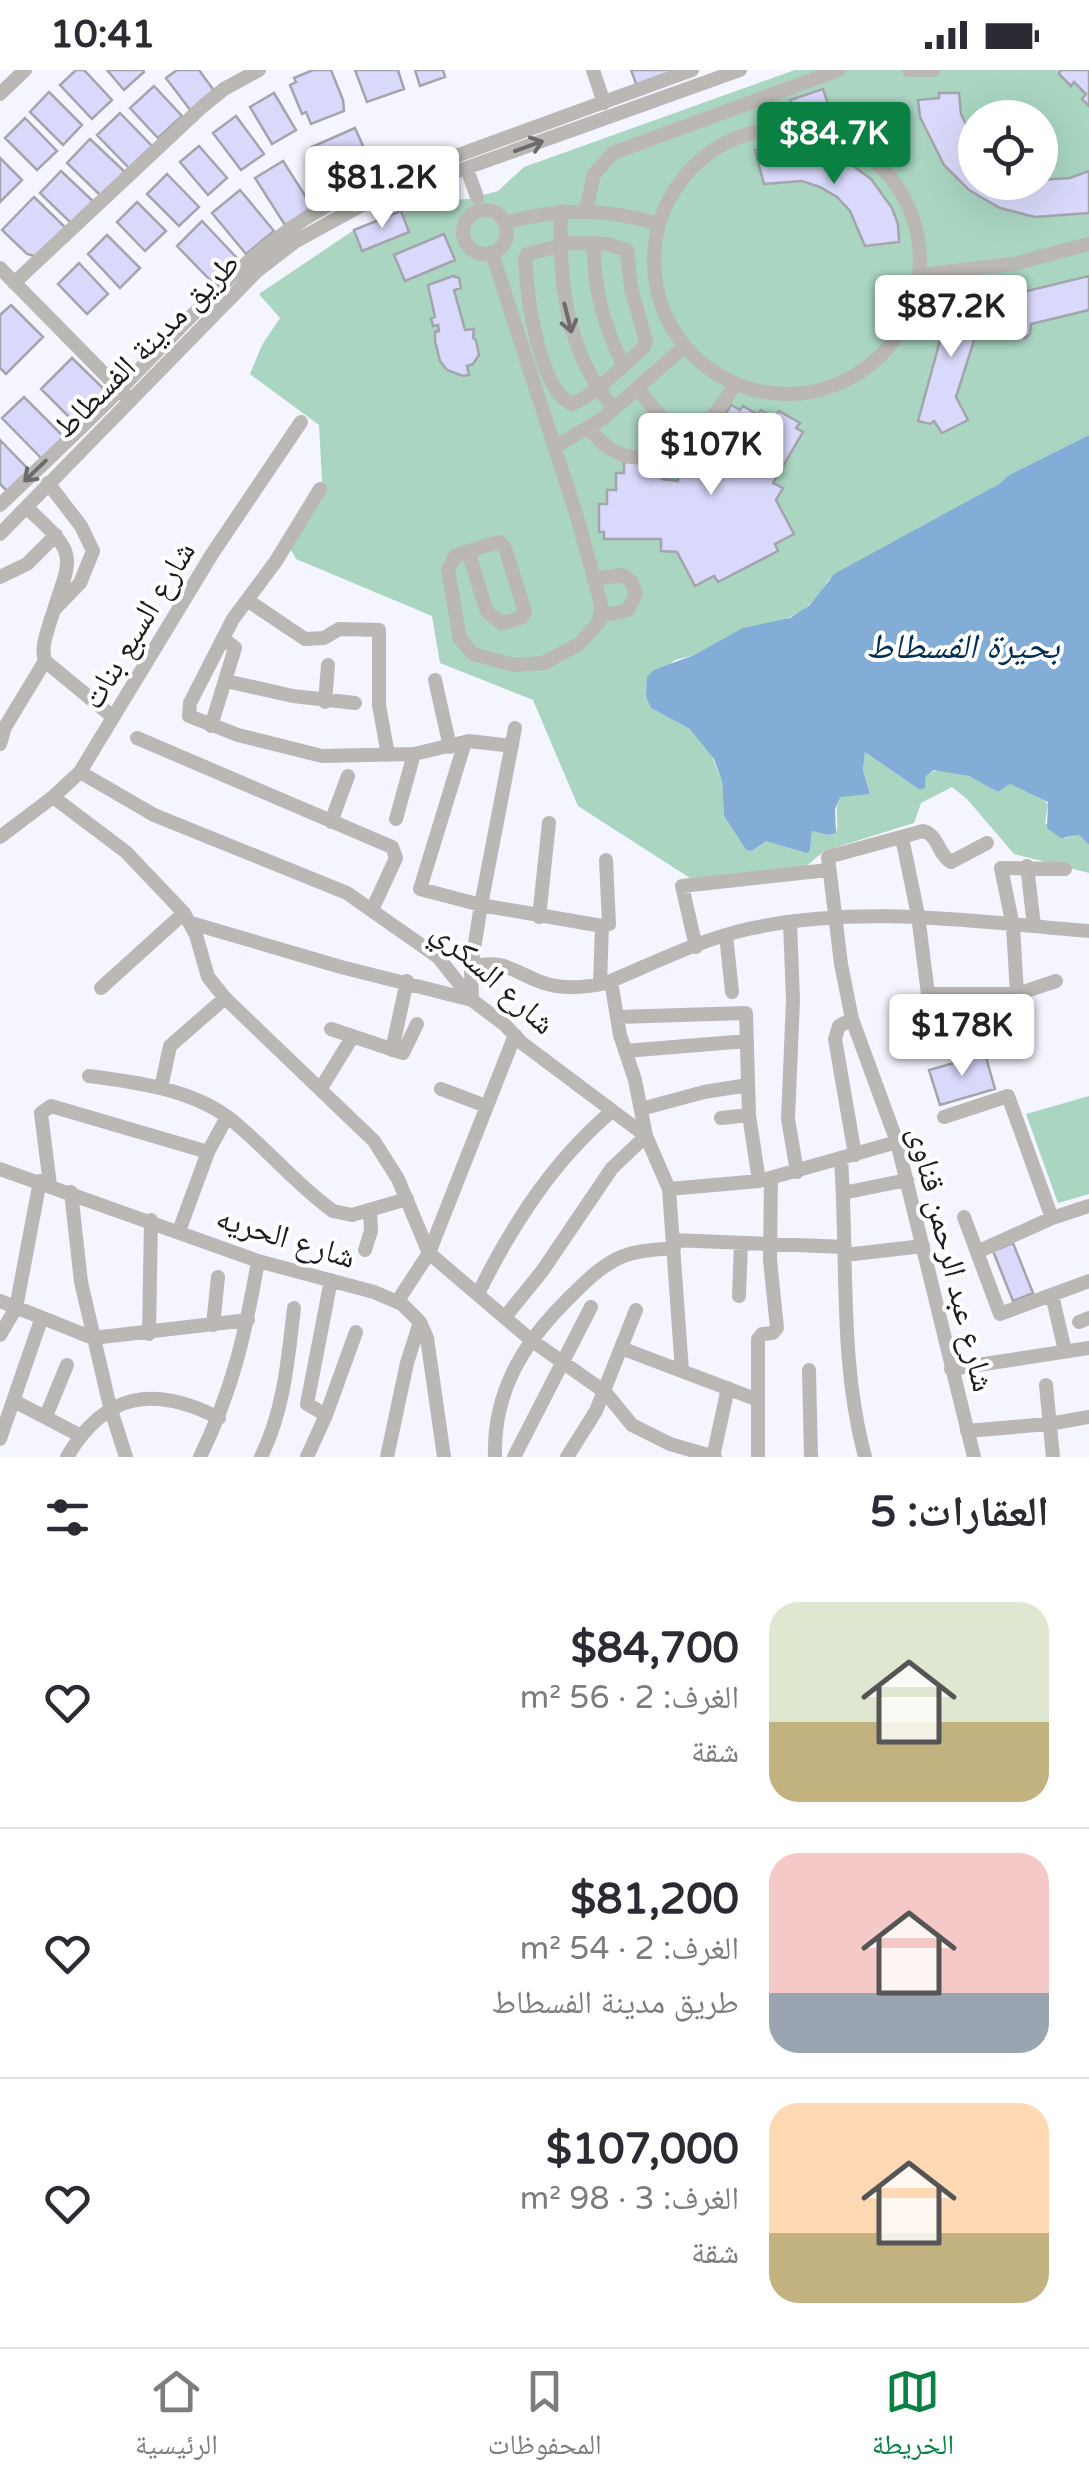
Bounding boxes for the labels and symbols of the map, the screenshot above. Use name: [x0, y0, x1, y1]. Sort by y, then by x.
pin: $84.7K: [753, 102, 915, 187]
one-way arrow: [513, 136, 545, 154]
pin: $81.2K: [301, 146, 463, 231]
street label: طريق مدينة الفسطاط: [46, 245, 248, 447]
pin: $87.2K: [870, 275, 1032, 360]
one-way arrow: [560, 301, 578, 333]
pin: $107K: [641, 413, 781, 498]
one-way arrow: [23, 459, 47, 483]
street label: شارع السبع بنات: [74, 535, 204, 716]
water label: بحيرة الفسطاط: [866, 626, 1060, 668]
street label: شارع السكري: [421, 913, 563, 1047]
pin: $178K: [892, 994, 1032, 1079]
street label: شارع عبد الرحمن قناوى: [900, 1123, 1002, 1396]
street label: شارع الحريه: [212, 1199, 360, 1277]

